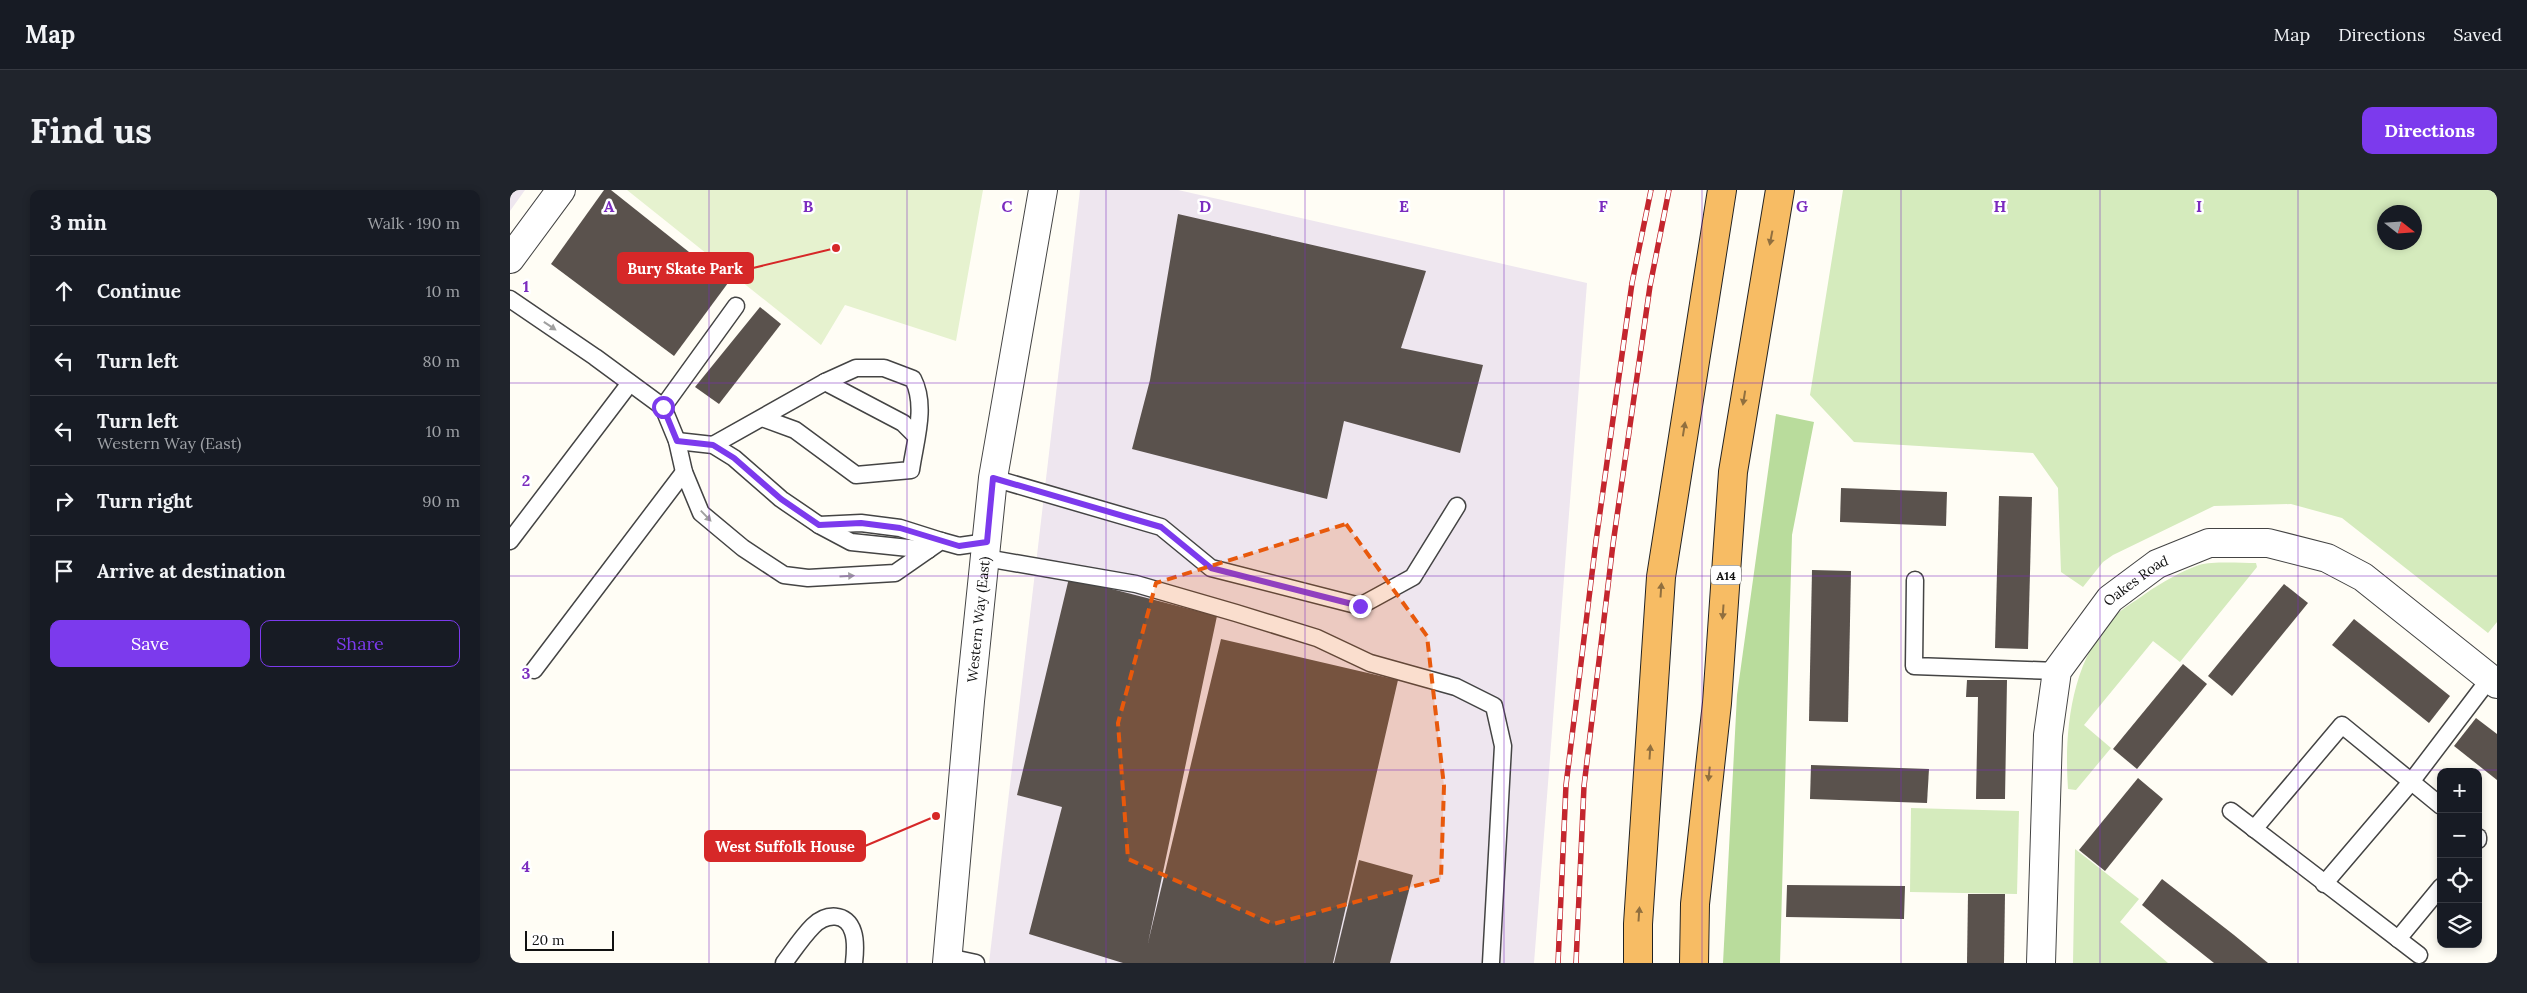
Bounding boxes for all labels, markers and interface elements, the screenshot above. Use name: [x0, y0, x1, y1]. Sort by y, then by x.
text: Map: [25, 19, 75, 50]
text: Map: [2274, 23, 2310, 46]
text: Directions: [2338, 23, 2425, 46]
text: Saved: [2453, 23, 2502, 46]
button: Directions: [2362, 107, 2497, 154]
text: Find us: [30, 108, 152, 153]
text: A: [604, 196, 615, 216]
text: B: [803, 196, 814, 216]
text: C: [1001, 196, 1013, 216]
text: D: [1199, 196, 1211, 216]
text: E: [1399, 196, 1409, 216]
text: F: [1598, 196, 1608, 216]
text: G: [1796, 196, 1808, 216]
text: H: [1994, 196, 2007, 216]
text: I: [2196, 196, 2202, 216]
north arrow: [2377, 205, 2422, 250]
text: 3 min: [50, 209, 107, 236]
text: Walk · 190 m: [368, 213, 460, 233]
one-way arrow: [1767, 230, 1775, 246]
callout: Bury Skate Park: [618, 253, 753, 283]
text: Bury Skate Park: [627, 259, 743, 278]
text: 1: [523, 276, 529, 296]
icon: ahead: [50, 277, 78, 305]
text: Continue: [97, 279, 181, 303]
text: 10 m: [426, 281, 460, 301]
one-way arrow: [544, 321, 557, 331]
icon: left: [50, 347, 78, 375]
text: Turn left: [97, 349, 178, 373]
text: 80 m: [423, 351, 460, 371]
one-way arrow: [1740, 391, 1748, 407]
route start: [652, 396, 675, 419]
text: Turn left: [97, 409, 178, 433]
icon: left: [50, 417, 78, 445]
text: 10 m: [426, 421, 460, 441]
one-way arrow: [1680, 421, 1688, 437]
text: Western Way (East): [97, 433, 241, 453]
text: 2: [522, 470, 530, 490]
icon: right: [50, 487, 78, 515]
text: Turn right: [97, 489, 193, 513]
text: 90 m: [422, 491, 460, 511]
one-way arrow: [700, 509, 712, 521]
street label: Oakes Road: [2099, 551, 2171, 609]
street label: Western Way (East): [963, 556, 994, 683]
icon: arrive: [50, 557, 78, 585]
text: Arrive at destination: [97, 559, 286, 583]
road number: A14: [1711, 566, 1741, 584]
one-way arrow: [840, 572, 856, 580]
one-way arrow: [1657, 582, 1665, 598]
route end: [1349, 595, 1372, 618]
one-way arrow: [1719, 604, 1727, 620]
button: Save: [50, 620, 250, 667]
button: Share: [260, 620, 460, 667]
text: 3: [522, 663, 531, 683]
one-way arrow: [1646, 744, 1654, 760]
one-way arrow: [1705, 766, 1713, 782]
map controls: [2437, 768, 2482, 948]
button: +: [2437, 768, 2482, 813]
button: −: [2437, 813, 2482, 858]
callout: West Suffolk House: [705, 831, 865, 861]
text: West Suffolk House: [715, 837, 855, 856]
text: 4: [522, 856, 531, 876]
button: locate: [2437, 858, 2482, 903]
button: layers: [2437, 903, 2482, 948]
one-way arrow: [1636, 906, 1644, 922]
scale bar: [525, 928, 614, 951]
text: 20 m: [532, 931, 564, 949]

